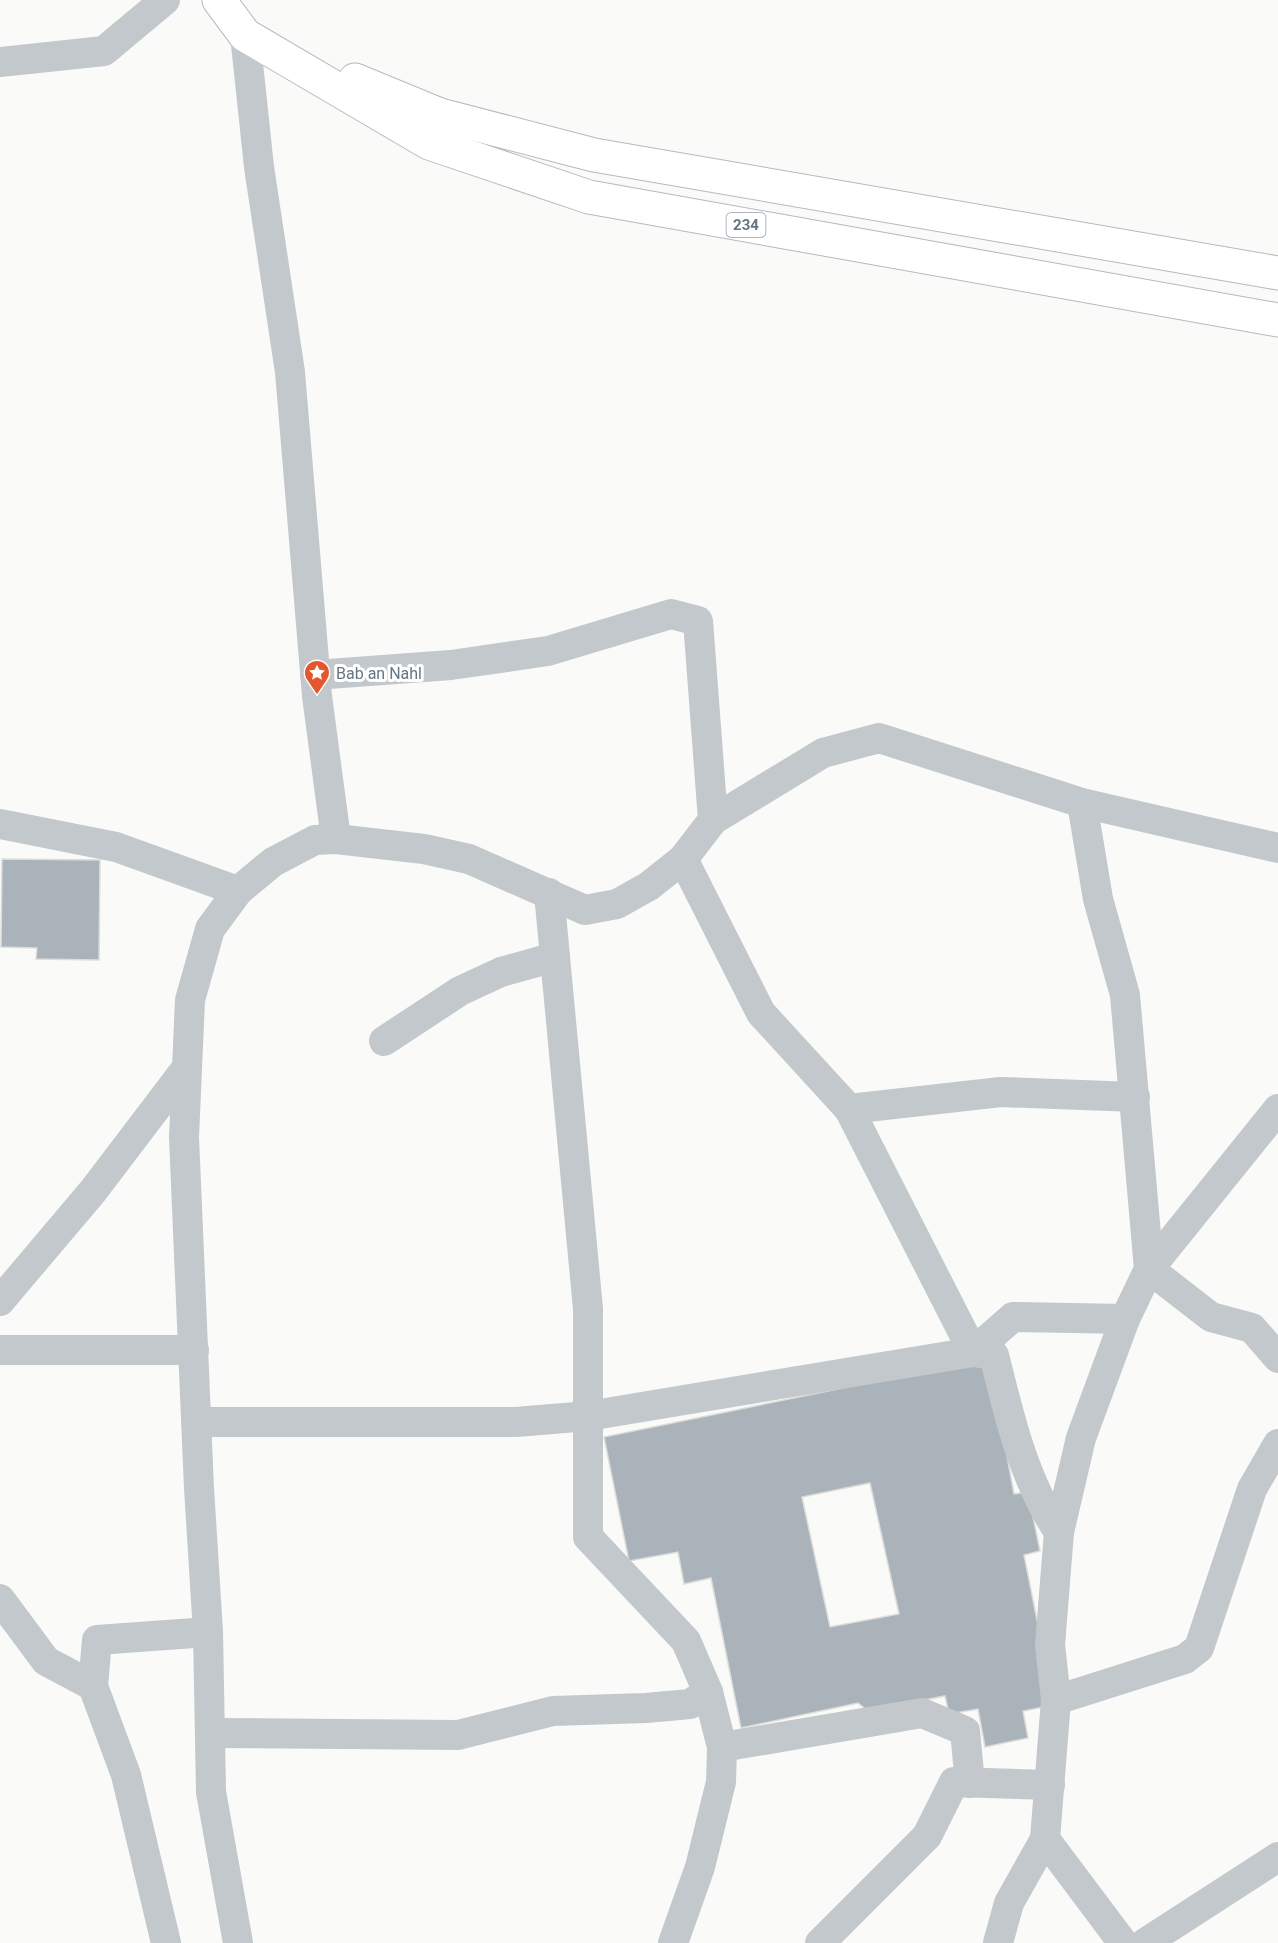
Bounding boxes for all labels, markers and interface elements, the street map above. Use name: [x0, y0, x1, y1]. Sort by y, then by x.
road number: 234: [726, 213, 766, 237]
place icon: Bab an Nahl: [302, 658, 332, 696]
place label: Bab an Nahl: [336, 664, 422, 683]

